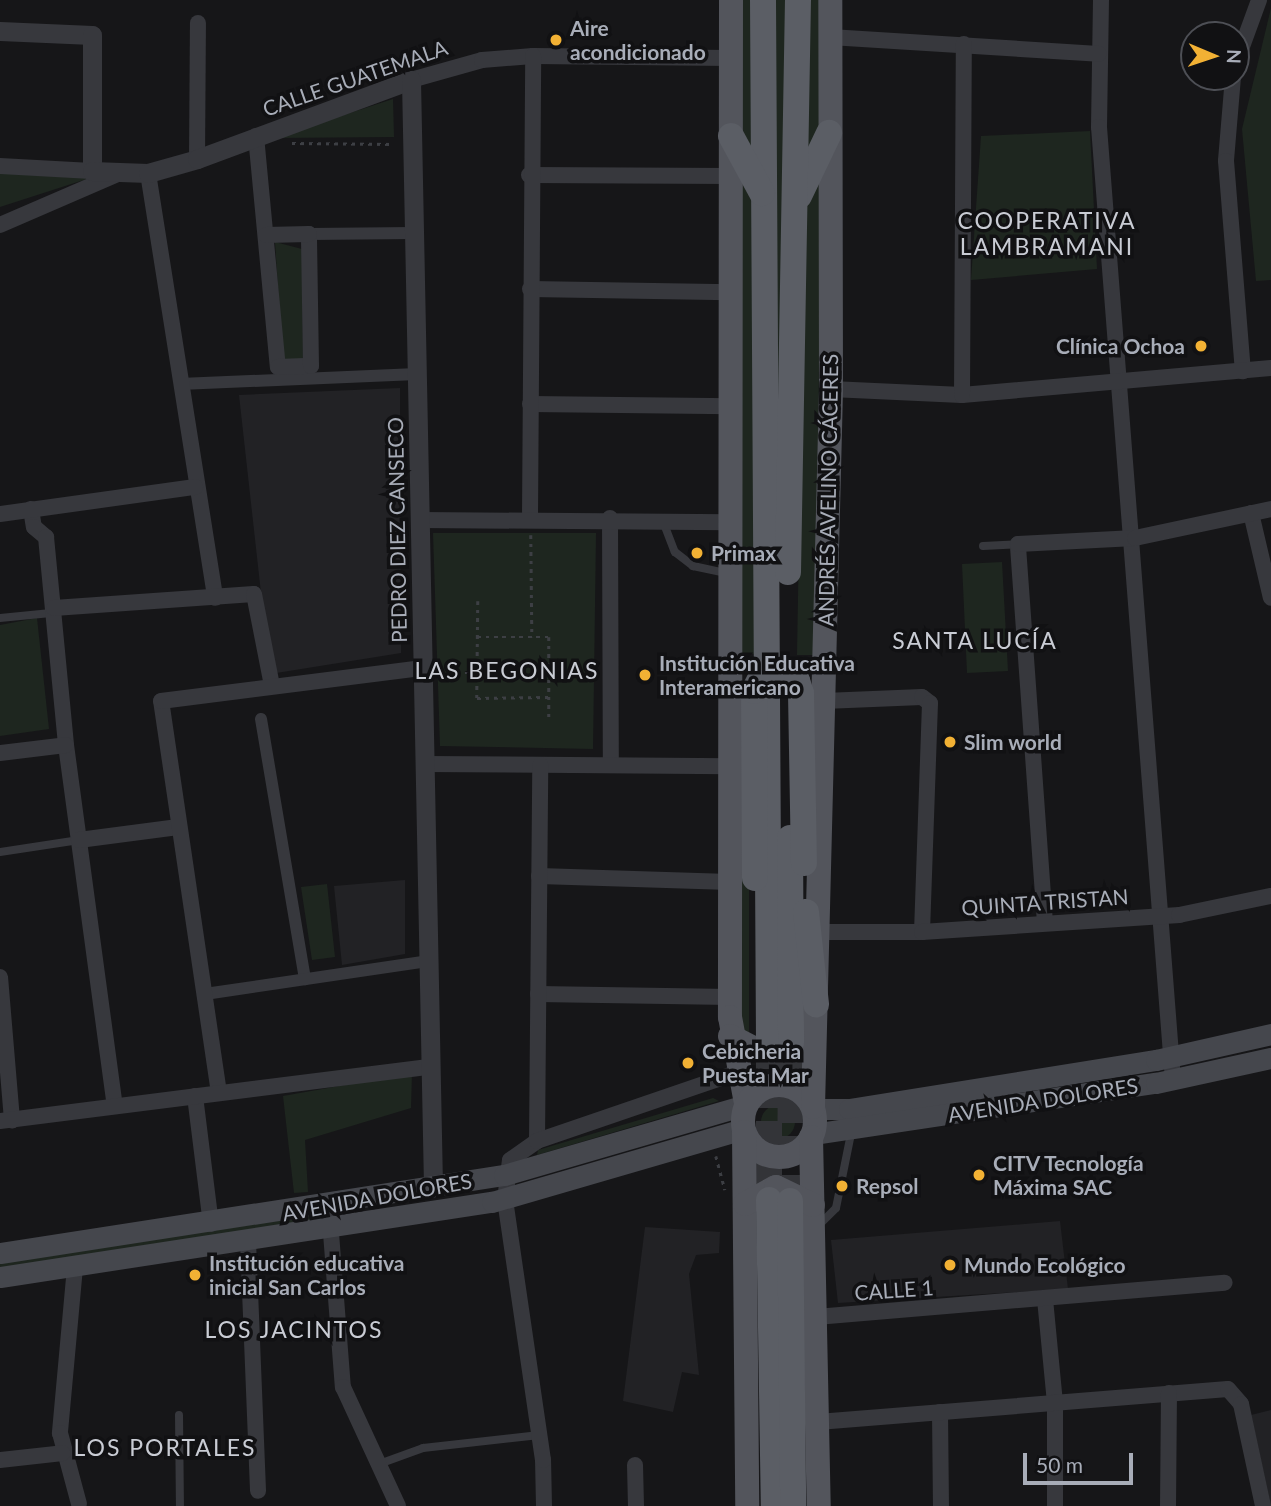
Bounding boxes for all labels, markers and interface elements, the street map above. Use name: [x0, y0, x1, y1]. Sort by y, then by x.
place label: Aire acondicionado: [570, 15, 706, 65]
north arrow: [1180, 21, 1250, 91]
marker: Aire acondicionado: [548, 32, 564, 48]
street label: CALLE GUATEMALA: [259, 35, 451, 121]
text: N: [1223, 49, 1246, 64]
district label: COOPERATIVA LAMBRAMANI: [959, 206, 1135, 260]
place label: Clínica Ochoa: [1056, 333, 1185, 359]
marker: Clínica Ochoa: [1191, 336, 1211, 356]
street label: ANDRÉS AVELINO CÁCERES: [813, 353, 843, 627]
street label: PEDRO DIEZ CANSECO: [382, 417, 412, 643]
place label: Primax: [711, 540, 776, 566]
marker: Primax: [689, 545, 705, 561]
district label: SANTA LUCÍA: [893, 626, 1057, 654]
place label: Institución Educativa Interamericano: [659, 650, 855, 700]
district label: LAS BEGONIAS: [416, 656, 598, 684]
marker: Institución Educativa Interamericano: [637, 667, 653, 683]
place label: Slim world: [964, 729, 1062, 755]
marker: Slim world: [942, 734, 958, 750]
street label: QUINTA TRISTAN: [960, 884, 1130, 920]
place label: Cebicheria Puesta Mar: [702, 1038, 809, 1088]
marker: Cebicheria Puesta Mar: [680, 1055, 696, 1071]
street label: AVENIDA DOLORES: [946, 1072, 1140, 1128]
place label: CITV Tecnología Máxima SAC: [993, 1150, 1145, 1200]
marker: CITV Tecnología Máxima SAC: [971, 1167, 987, 1183]
street label: AVENIDA DOLORES: [280, 1168, 474, 1226]
place label: Repsol: [856, 1173, 918, 1199]
marker: Repsol: [834, 1178, 850, 1194]
place label: Institución educativa inicial San Carlos: [209, 1250, 404, 1300]
place label: Mundo Ecológico: [964, 1252, 1126, 1278]
marker: Mundo Ecológico: [942, 1257, 958, 1273]
marker: Institución educativa inicial San Carlos: [187, 1267, 203, 1283]
street label: CALLE 1: [853, 1275, 935, 1305]
district label: LOS JACINTOS: [206, 1315, 382, 1343]
district label: LOS PORTALES: [75, 1433, 255, 1461]
scale bar: [1026, 1440, 1136, 1484]
text: 50 m: [1036, 1452, 1083, 1477]

